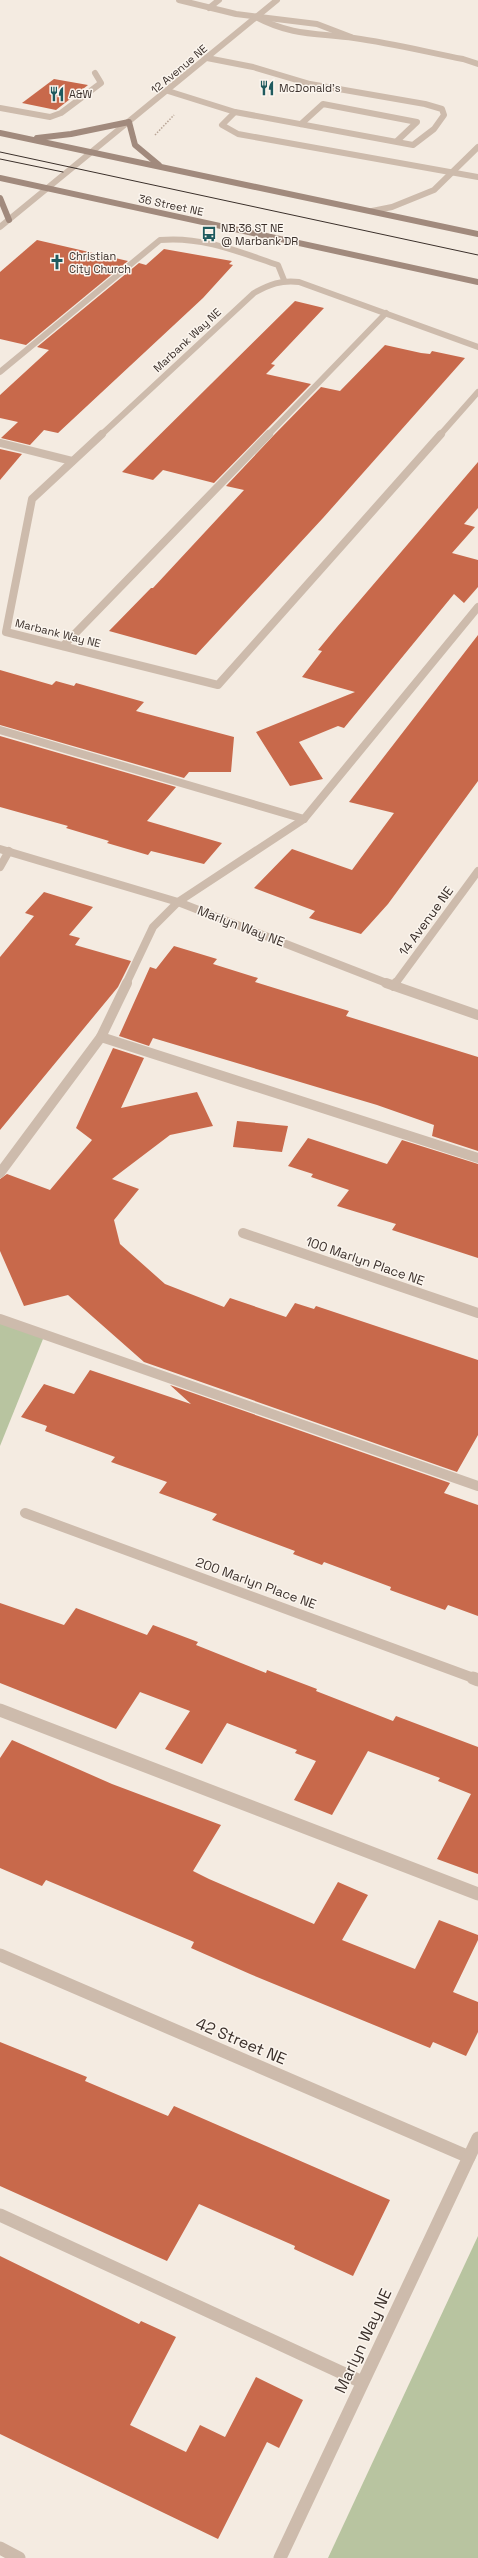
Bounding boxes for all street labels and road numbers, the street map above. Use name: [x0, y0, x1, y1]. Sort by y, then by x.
street label: 12 Avenue NE: [148, 41, 210, 97]
street label: 36 Street NE: [137, 191, 205, 219]
street label: Marbank Way NE: [150, 305, 224, 375]
street label: Marbank Way NE: [14, 616, 102, 650]
street label: 14 Avenue NE: [395, 883, 457, 959]
street label: Marlyn Way NE: [195, 902, 287, 950]
street label: 100 Marlyn Place NE: [303, 1233, 427, 1289]
street label: 200 Marlyn Place NE: [193, 1553, 319, 1613]
street label: 42 Street NE: [193, 2013, 289, 2069]
street label: Marlyn Way NE: [330, 2285, 396, 2397]

